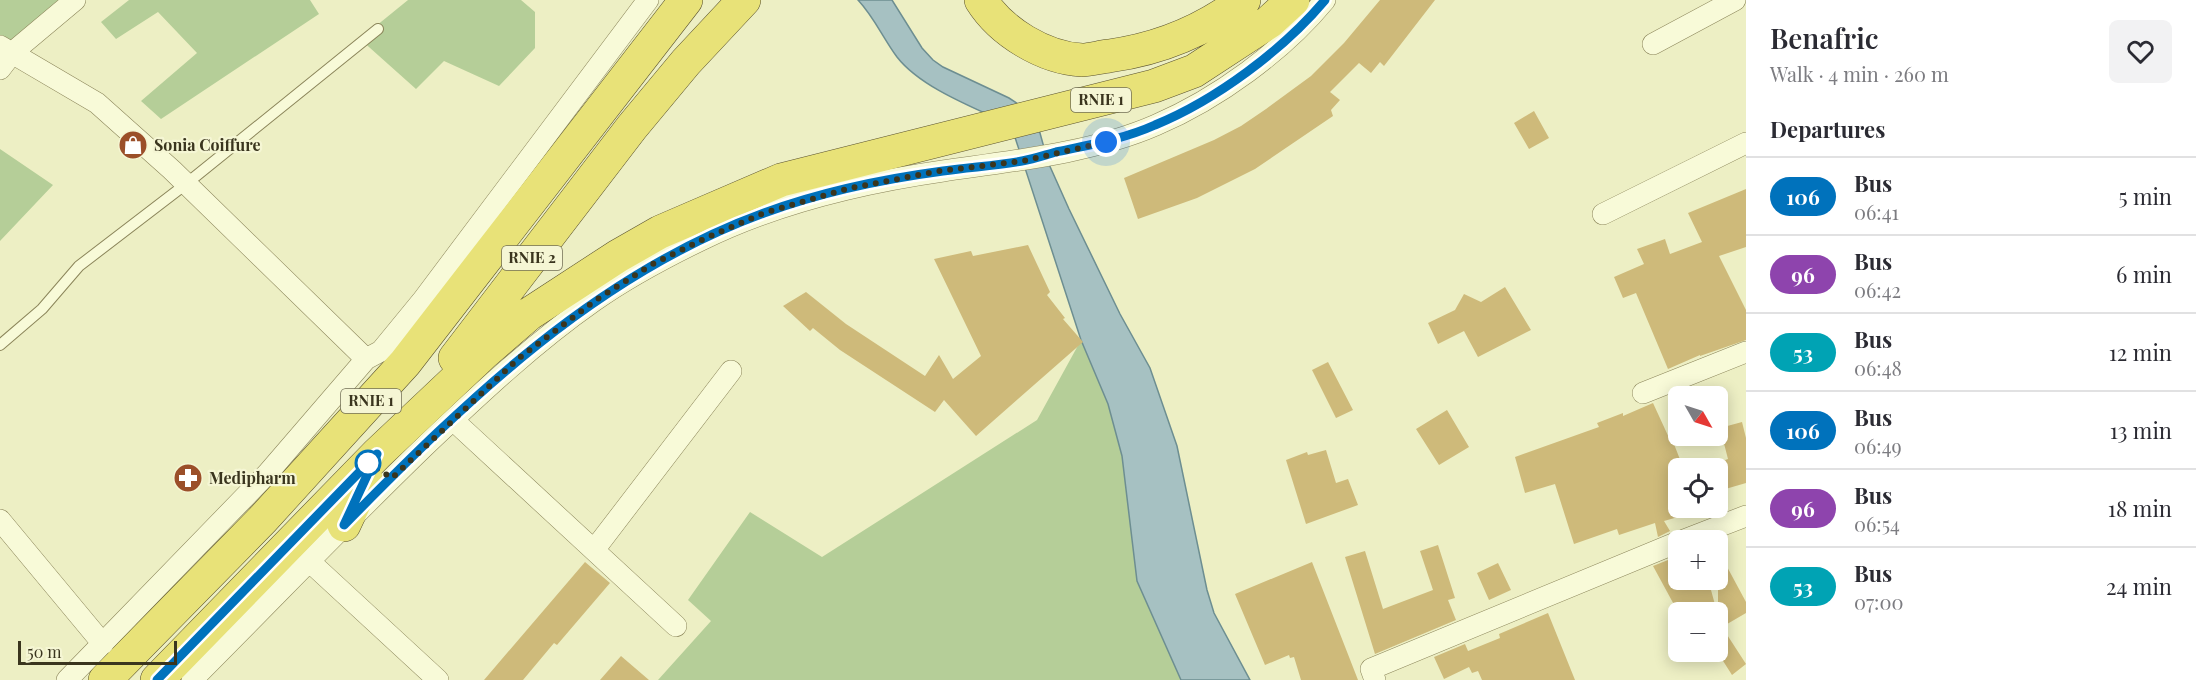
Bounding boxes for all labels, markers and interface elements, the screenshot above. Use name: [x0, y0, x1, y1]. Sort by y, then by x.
text: Benafric: [1770, 19, 1879, 56]
button: heart: [2109, 20, 2172, 83]
text: Walk · 4 min · 260 m: [1770, 60, 1949, 87]
road number: RNIE 1: [1071, 88, 1131, 112]
text: Departures: [1770, 114, 1885, 144]
your location: [1091, 127, 1121, 157]
shop icon: Sonia Coiffure: [117, 129, 149, 161]
place label: Sonia Coiffure: [154, 134, 260, 155]
text: Bus: [1854, 168, 1892, 198]
text: 5 min: [2119, 181, 2172, 211]
text: 106: [1786, 182, 1820, 210]
text: 06:41: [1854, 198, 1899, 225]
road number: RNIE 2: [502, 246, 562, 270]
text: Bus: [1854, 246, 1892, 276]
text: 6 min: [2116, 259, 2172, 289]
text: 96: [1791, 260, 1815, 288]
text: 06:42: [1854, 276, 1901, 303]
text: Bus: [1854, 324, 1892, 354]
text: 12 min: [2109, 337, 2172, 367]
text: 53: [1793, 338, 1813, 366]
text: 06:48: [1854, 354, 1902, 381]
north arrow: [1668, 386, 1728, 446]
map controls: [1668, 386, 1728, 662]
road number: RNIE 1: [341, 389, 401, 413]
text: Bus: [1854, 402, 1892, 432]
text: 13 min: [2110, 415, 2172, 445]
text: 106: [1786, 416, 1820, 444]
text: 06:49: [1854, 432, 1902, 459]
unlabelled marker: [355, 450, 381, 476]
button: locate: [1668, 458, 1728, 518]
pharmacy icon: Medipharm: [172, 462, 204, 494]
place label: Medipharm: [209, 467, 296, 488]
text: Bus: [1854, 480, 1892, 510]
text: 18 min: [2108, 493, 2172, 523]
text: 96: [1791, 494, 1815, 522]
text: 06:54: [1854, 510, 1900, 537]
button: +: [1668, 530, 1728, 590]
text: Bus: [1854, 558, 1892, 588]
text: 24 min: [2106, 571, 2172, 601]
text: 53: [1793, 572, 1813, 600]
text: 07:00: [1854, 588, 1903, 615]
button: −: [1668, 602, 1728, 662]
scale bar: [18, 638, 177, 666]
text: 50 m: [27, 641, 61, 662]

